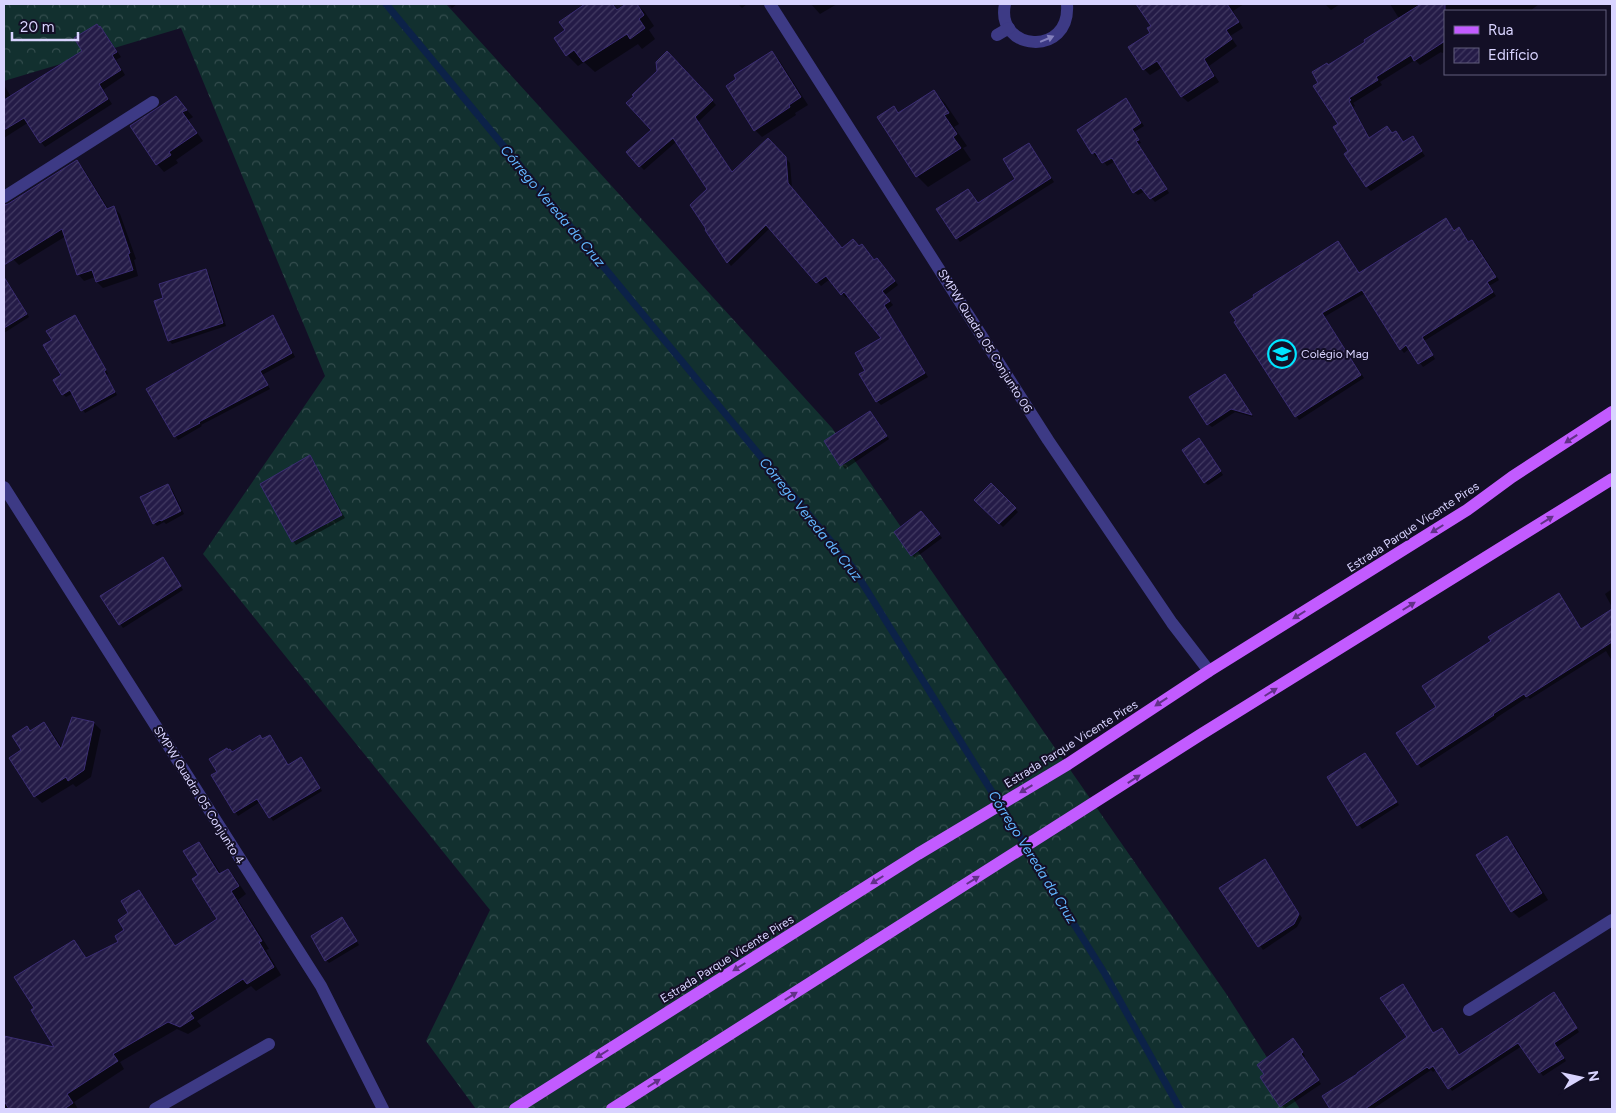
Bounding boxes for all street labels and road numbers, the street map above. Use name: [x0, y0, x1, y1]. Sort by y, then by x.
street label: SMPW Quadra 05 Conjunto 06: [935, 267, 1035, 416]
street label: Estrada Parque Vicente Pires: [1344, 479, 1482, 575]
street label: Estrada Parque Vicente Pires: [1002, 697, 1141, 791]
street label: SMPW Quadra 05 Conjunto 4: [151, 724, 248, 867]
street label: Estrada Parque Vicente Pires: [658, 912, 797, 1006]

